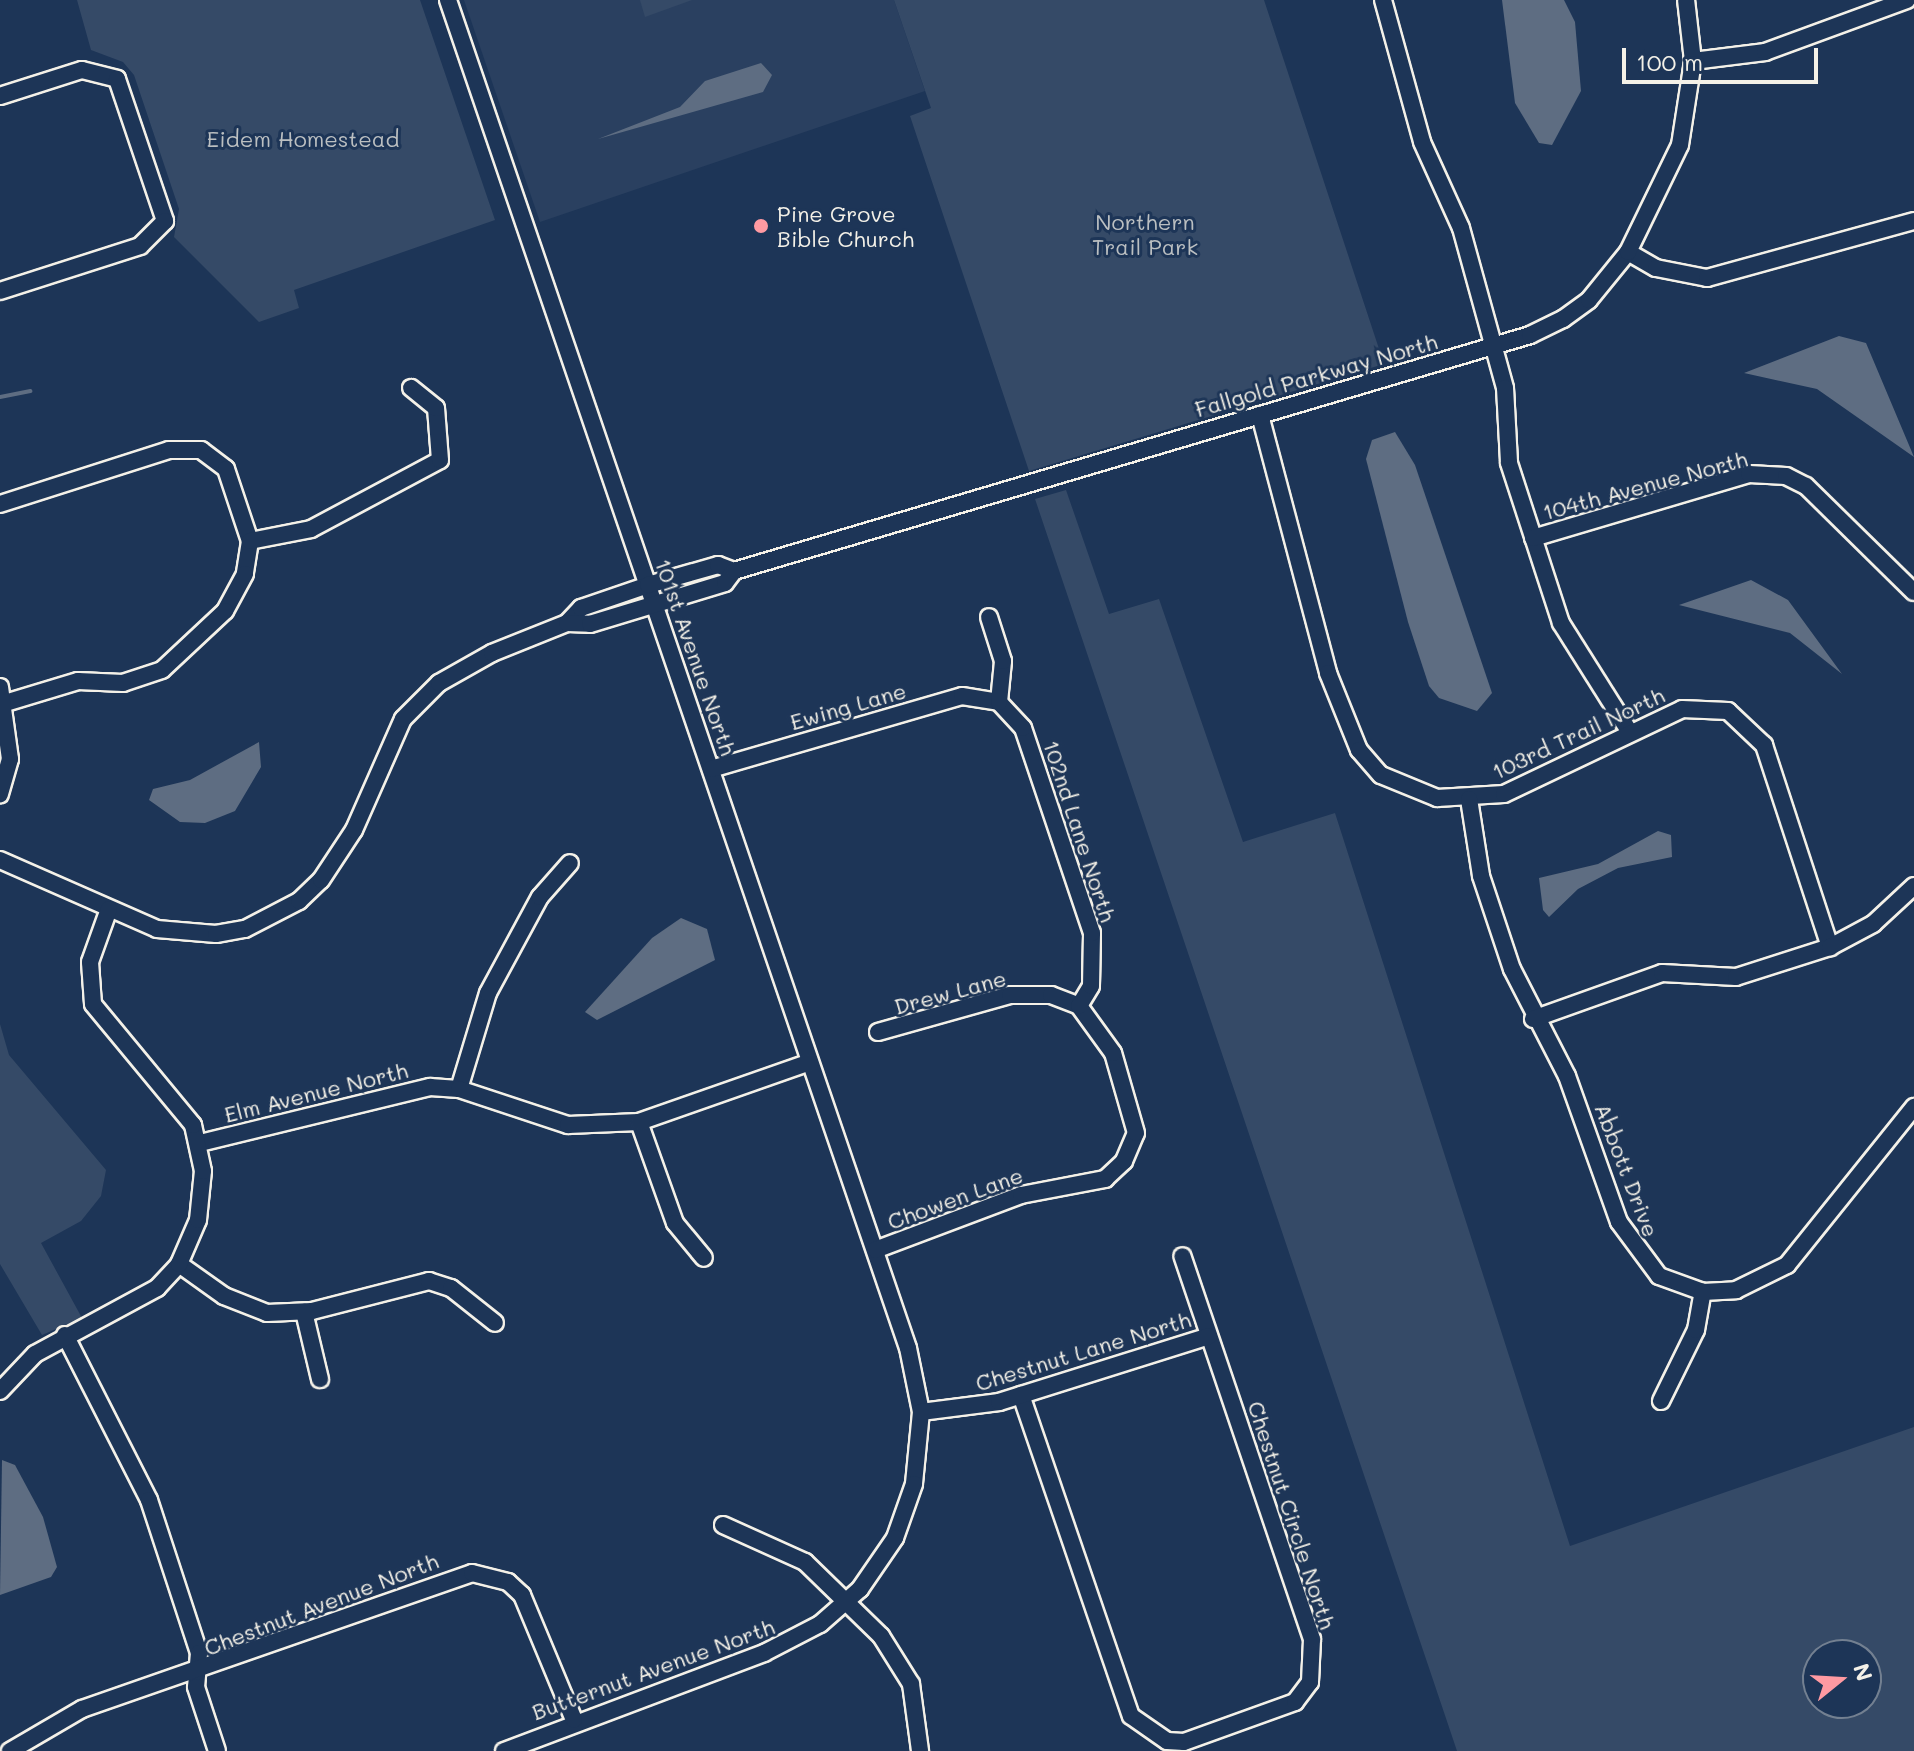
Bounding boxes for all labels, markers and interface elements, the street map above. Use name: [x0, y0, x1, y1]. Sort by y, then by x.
scale bar: [1626, 32, 1822, 82]
text: 100 m: [1636, 46, 1703, 77]
park label: Eidem Homestead: [206, 126, 400, 152]
place label: Pine Grove Bible Church: [777, 200, 914, 252]
park label: Northern Trail Park: [1092, 208, 1198, 260]
marker: Pine Grove Bible Church: [752, 217, 770, 235]
street label: Fallgold Parkway North: [1192, 328, 1440, 422]
street label: 104th Avenue North: [1540, 445, 1750, 525]
street label: 101st Avenue North: [650, 555, 742, 759]
street label: Ewing Lane: [787, 677, 909, 735]
street label: 103rd Trail North: [1488, 682, 1668, 784]
street label: 102nd Lane North: [1038, 737, 1122, 925]
street label: Drew Lane: [891, 964, 1009, 1020]
street label: Elm Avenue North: [221, 1056, 411, 1128]
street label: Abbott Drive: [1589, 1100, 1665, 1240]
street label: Chowen Lane: [884, 1161, 1026, 1235]
street label: Chestnut Lane North: [972, 1306, 1194, 1396]
street label: Chestnut Circle North: [1243, 1398, 1341, 1632]
street label: Chestnut Avenue North: [200, 1547, 442, 1661]
street label: Butternut Avenue North: [528, 1613, 778, 1725]
north arrow: [1802, 1639, 1882, 1719]
text: N: [1847, 1660, 1880, 1684]

